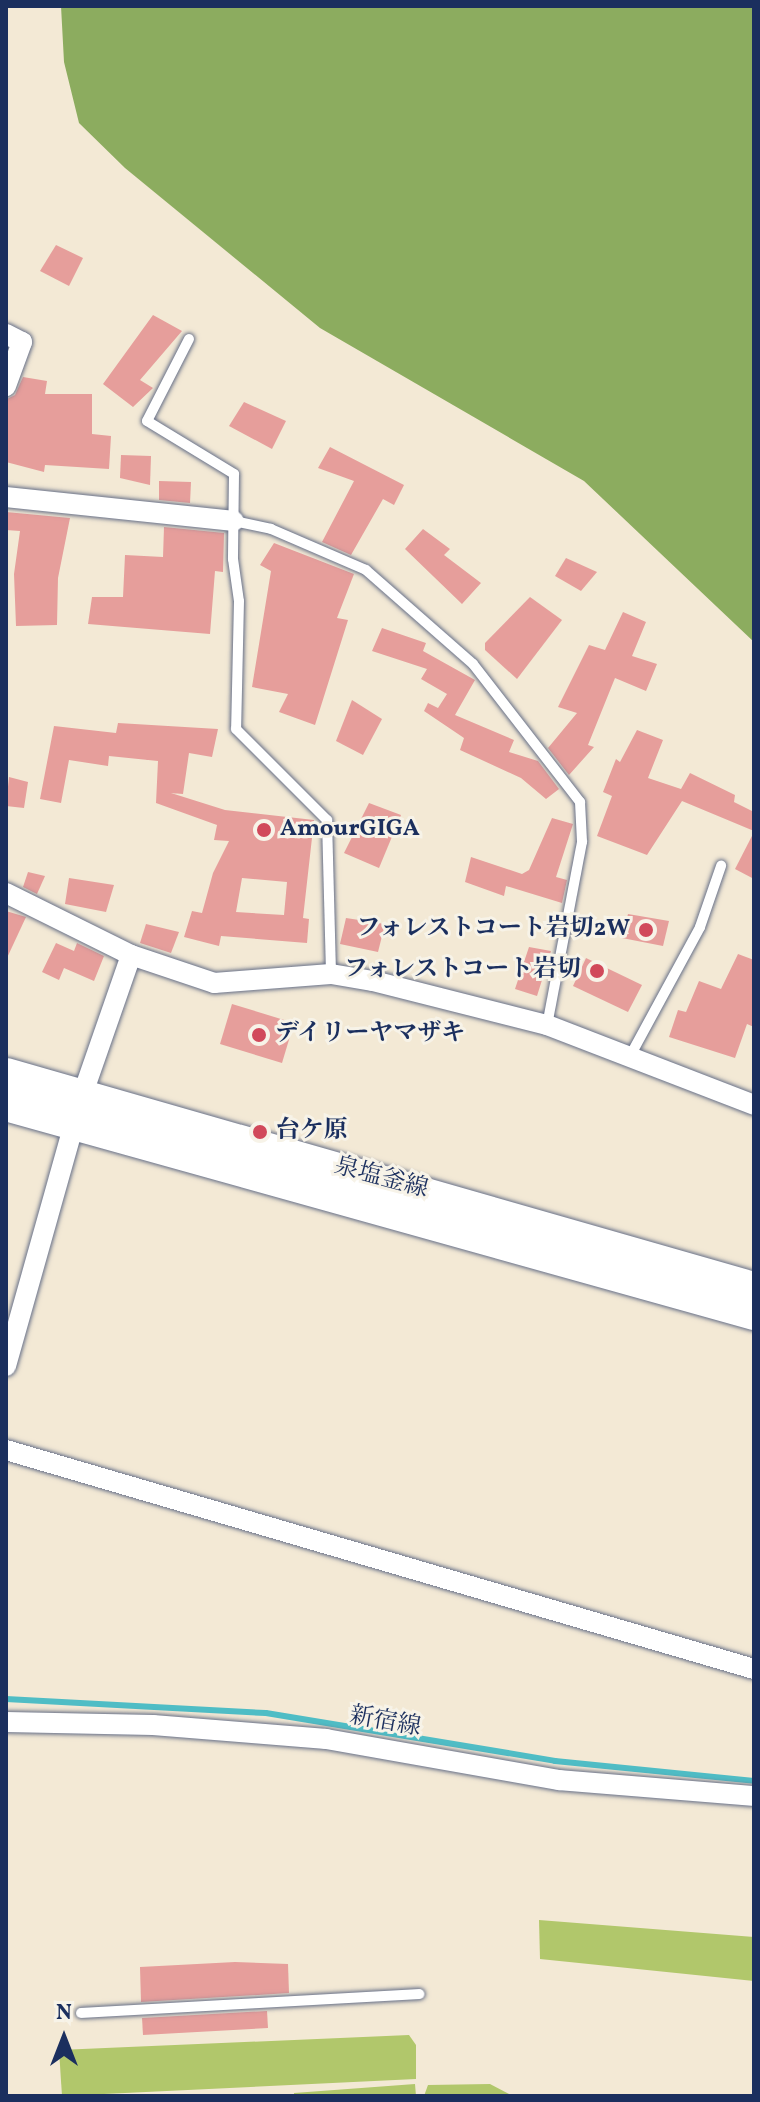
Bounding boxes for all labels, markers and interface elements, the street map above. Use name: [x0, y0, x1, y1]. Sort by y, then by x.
place label: AmourGIGA: [280, 816, 420, 844]
marker: AmourGIGA: [255, 821, 273, 839]
place label: フォレストコート岩切2W: [354, 916, 630, 944]
marker: フォレストコート岩切2W: [637, 921, 655, 939]
place label: フォレストコート岩切: [341, 957, 581, 985]
marker: フォレストコート岩切: [588, 962, 606, 980]
place label: デイリーヤマザキ: [275, 1021, 467, 1049]
marker: デイリーヤマザキ: [250, 1026, 268, 1044]
place label: 台ケ原: [276, 1118, 348, 1146]
marker: 台ケ原: [251, 1123, 269, 1141]
street label: 泉塩釜線: [331, 1153, 431, 1205]
street label: 新宿線: [347, 1703, 423, 1743]
north arrow: [24, 1998, 104, 2078]
text: N: [56, 1998, 72, 2029]

